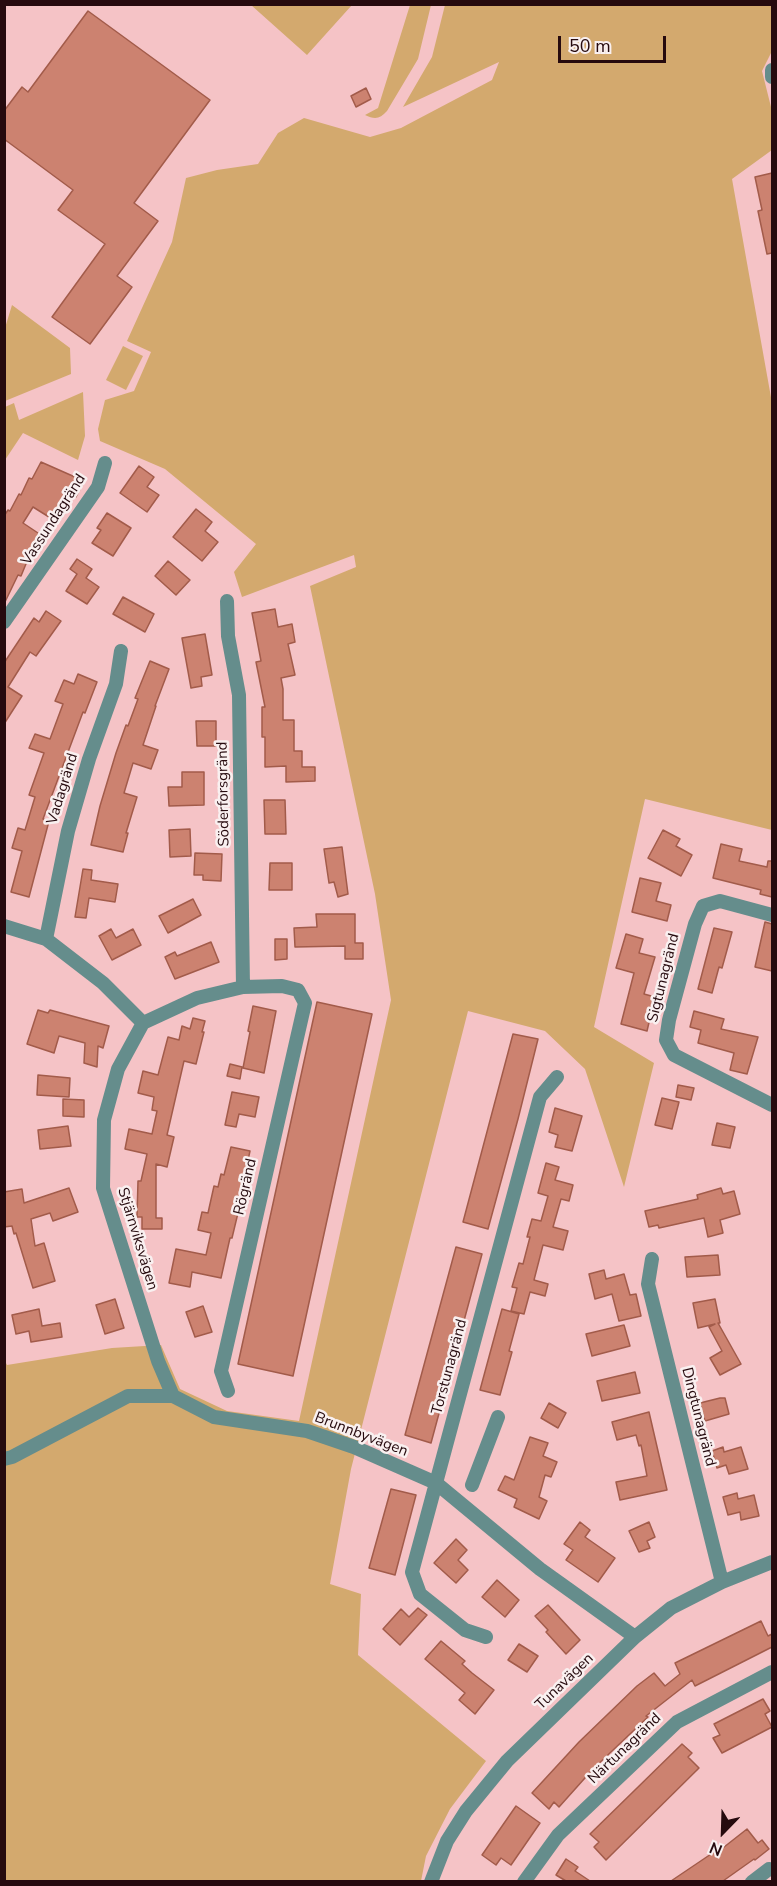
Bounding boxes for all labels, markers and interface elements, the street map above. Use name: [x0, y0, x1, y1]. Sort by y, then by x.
scale bar: [561, 24, 669, 62]
text: 50 m: [569, 34, 611, 58]
street label: Vassundagränd: [18, 471, 90, 569]
street label: Söderforsgränd: [214, 741, 234, 847]
street label: Vadagränd: [44, 751, 82, 827]
street label: Sigtunagränd: [644, 932, 684, 1024]
street label: Rögränd: [231, 1157, 261, 1217]
street label: Stjärnviksvägen: [113, 1186, 161, 1292]
street label: Torstunagränd: [429, 1317, 471, 1417]
street label: Dingtunagränd: [677, 1366, 719, 1468]
street label: Brunnbyvägen: [312, 1409, 410, 1461]
street label: Tunavägen: [532, 1650, 598, 1714]
street label: Närtunagränd: [585, 1710, 665, 1788]
north arrow: [693, 1802, 753, 1862]
text: N: [706, 1836, 726, 1861]

